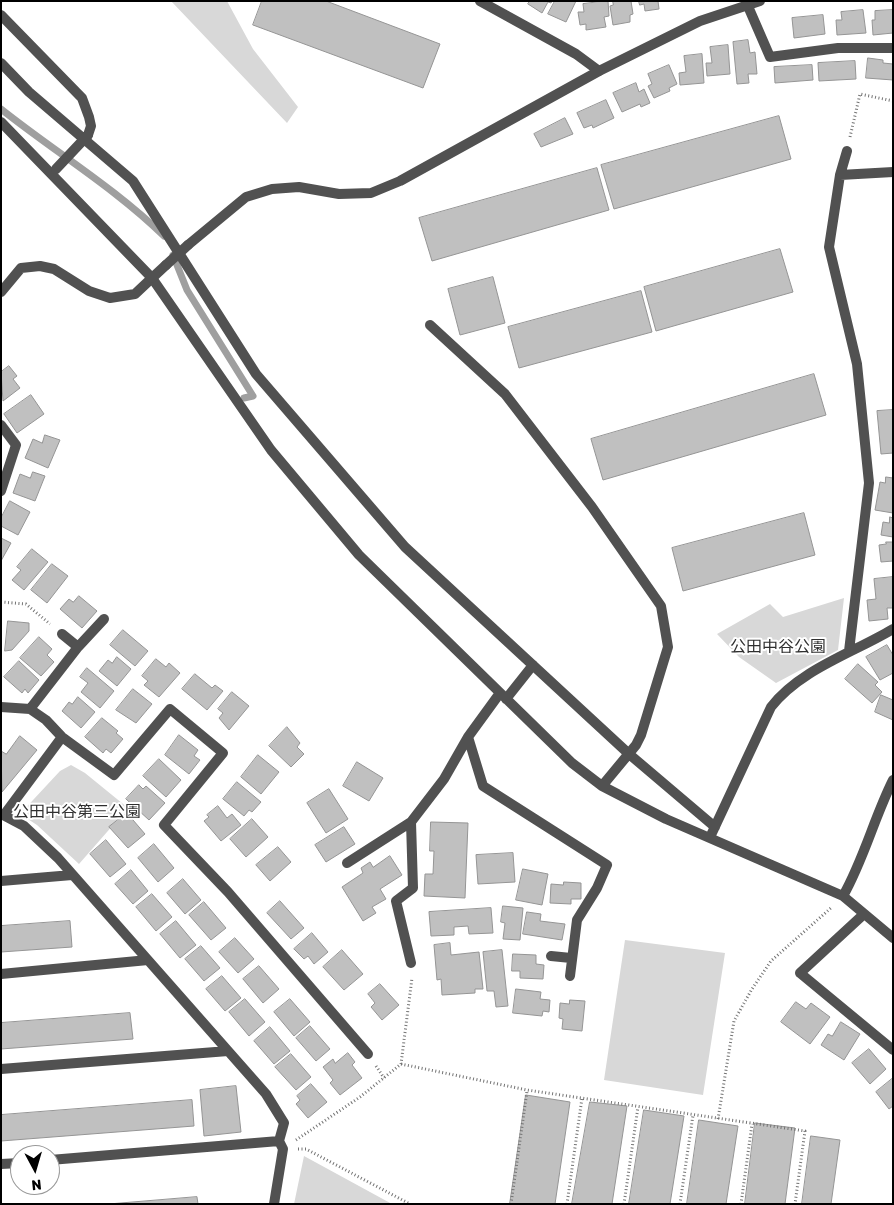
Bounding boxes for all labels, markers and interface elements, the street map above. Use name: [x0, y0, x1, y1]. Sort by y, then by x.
park label: 公田中谷公園: [730, 637, 826, 657]
park label: 公田中谷第三公園: [13, 802, 141, 822]
north arrow: [10, 1145, 60, 1195]
text: N: [31, 1175, 42, 1193]

